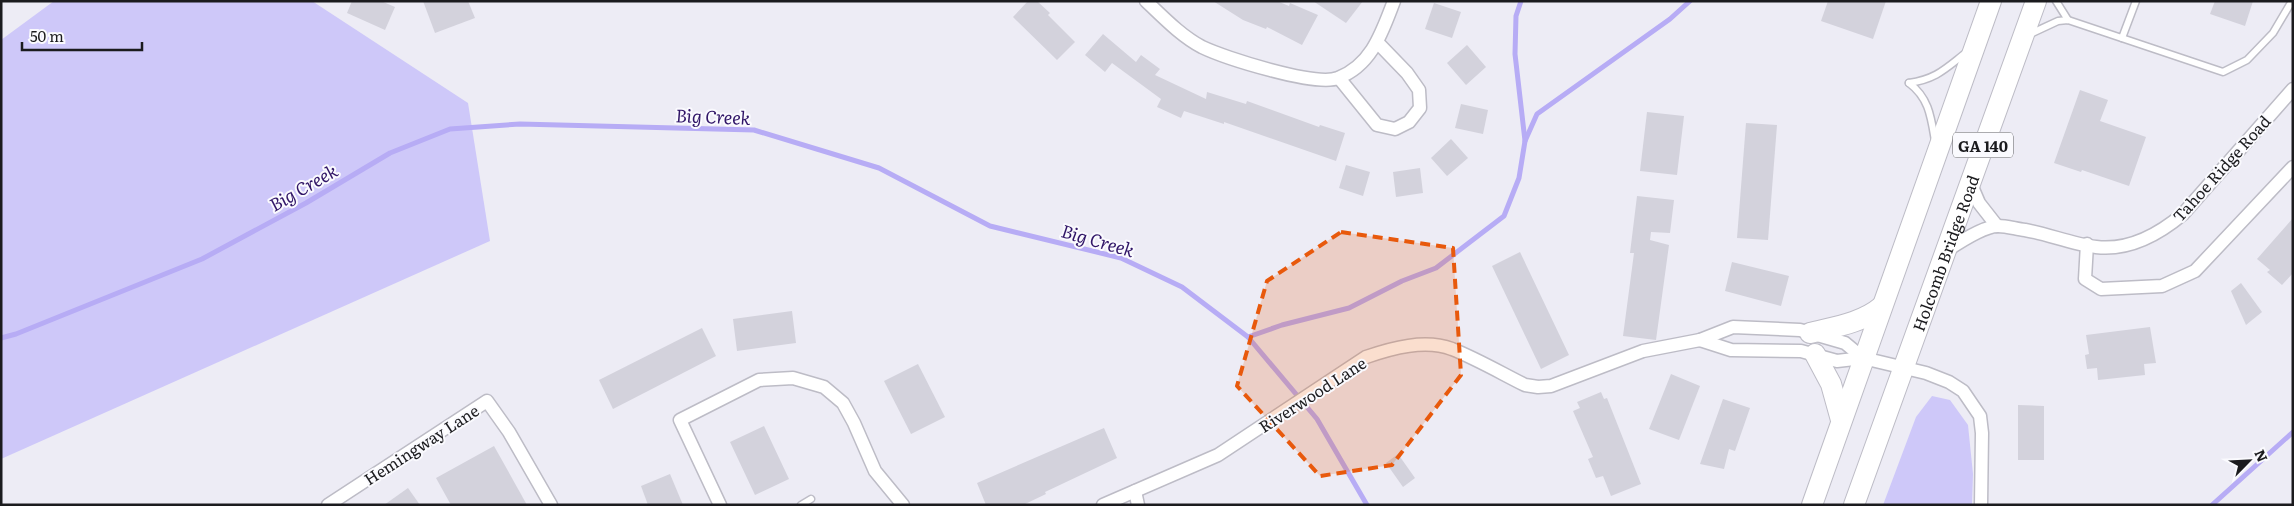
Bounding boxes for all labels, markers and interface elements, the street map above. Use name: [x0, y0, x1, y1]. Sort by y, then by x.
scale bar: [22, 20, 142, 52]
text: 50 m: [30, 24, 64, 47]
water label: Big Creek: [675, 101, 751, 131]
street label: Tahoe Ridge Road: [2166, 109, 2276, 227]
road number: GA 140: [1953, 132, 2013, 158]
water label: Big Creek: [264, 157, 342, 217]
street label: Holcomb Bridge Road: [1906, 171, 1984, 335]
water label: Big Creek: [1058, 217, 1138, 263]
street label: Riverwood Lane: [1253, 350, 1371, 438]
street label: Hemingway Lane: [359, 398, 483, 490]
north arrow: [2224, 436, 2274, 486]
text: N: [2250, 446, 2273, 465]

